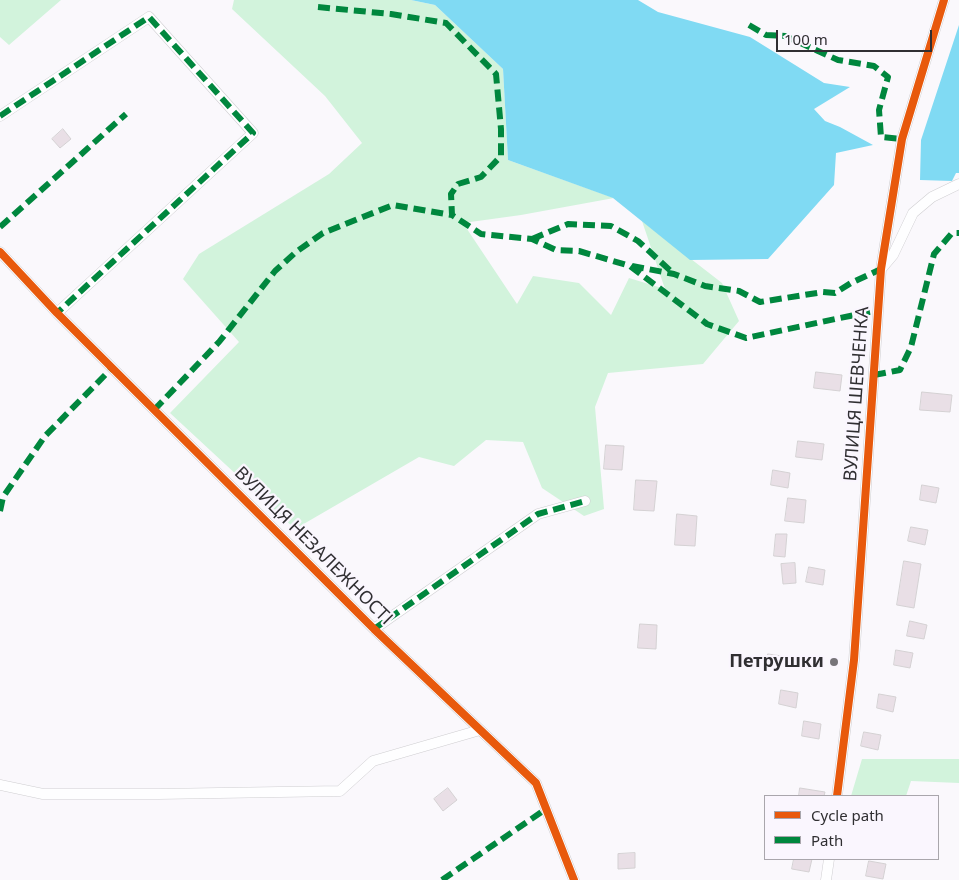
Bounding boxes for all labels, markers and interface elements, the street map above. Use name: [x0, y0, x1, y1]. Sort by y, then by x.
scale bar: [779, 20, 935, 52]
text: 100 m: [784, 29, 828, 49]
street label: ВУЛИЦЯ ШЕВЧЕНКА: [840, 306, 874, 482]
street label: ВУЛИЦЯ НЕЗАЛЕЖНОСТІ: [229, 462, 397, 630]
place label: Петрушки: [729, 651, 824, 673]
marker: Петрушки: [828, 656, 840, 668]
legend: [764, 795, 939, 860]
text: Cycle path: [811, 805, 884, 825]
text: Path: [811, 830, 843, 850]

